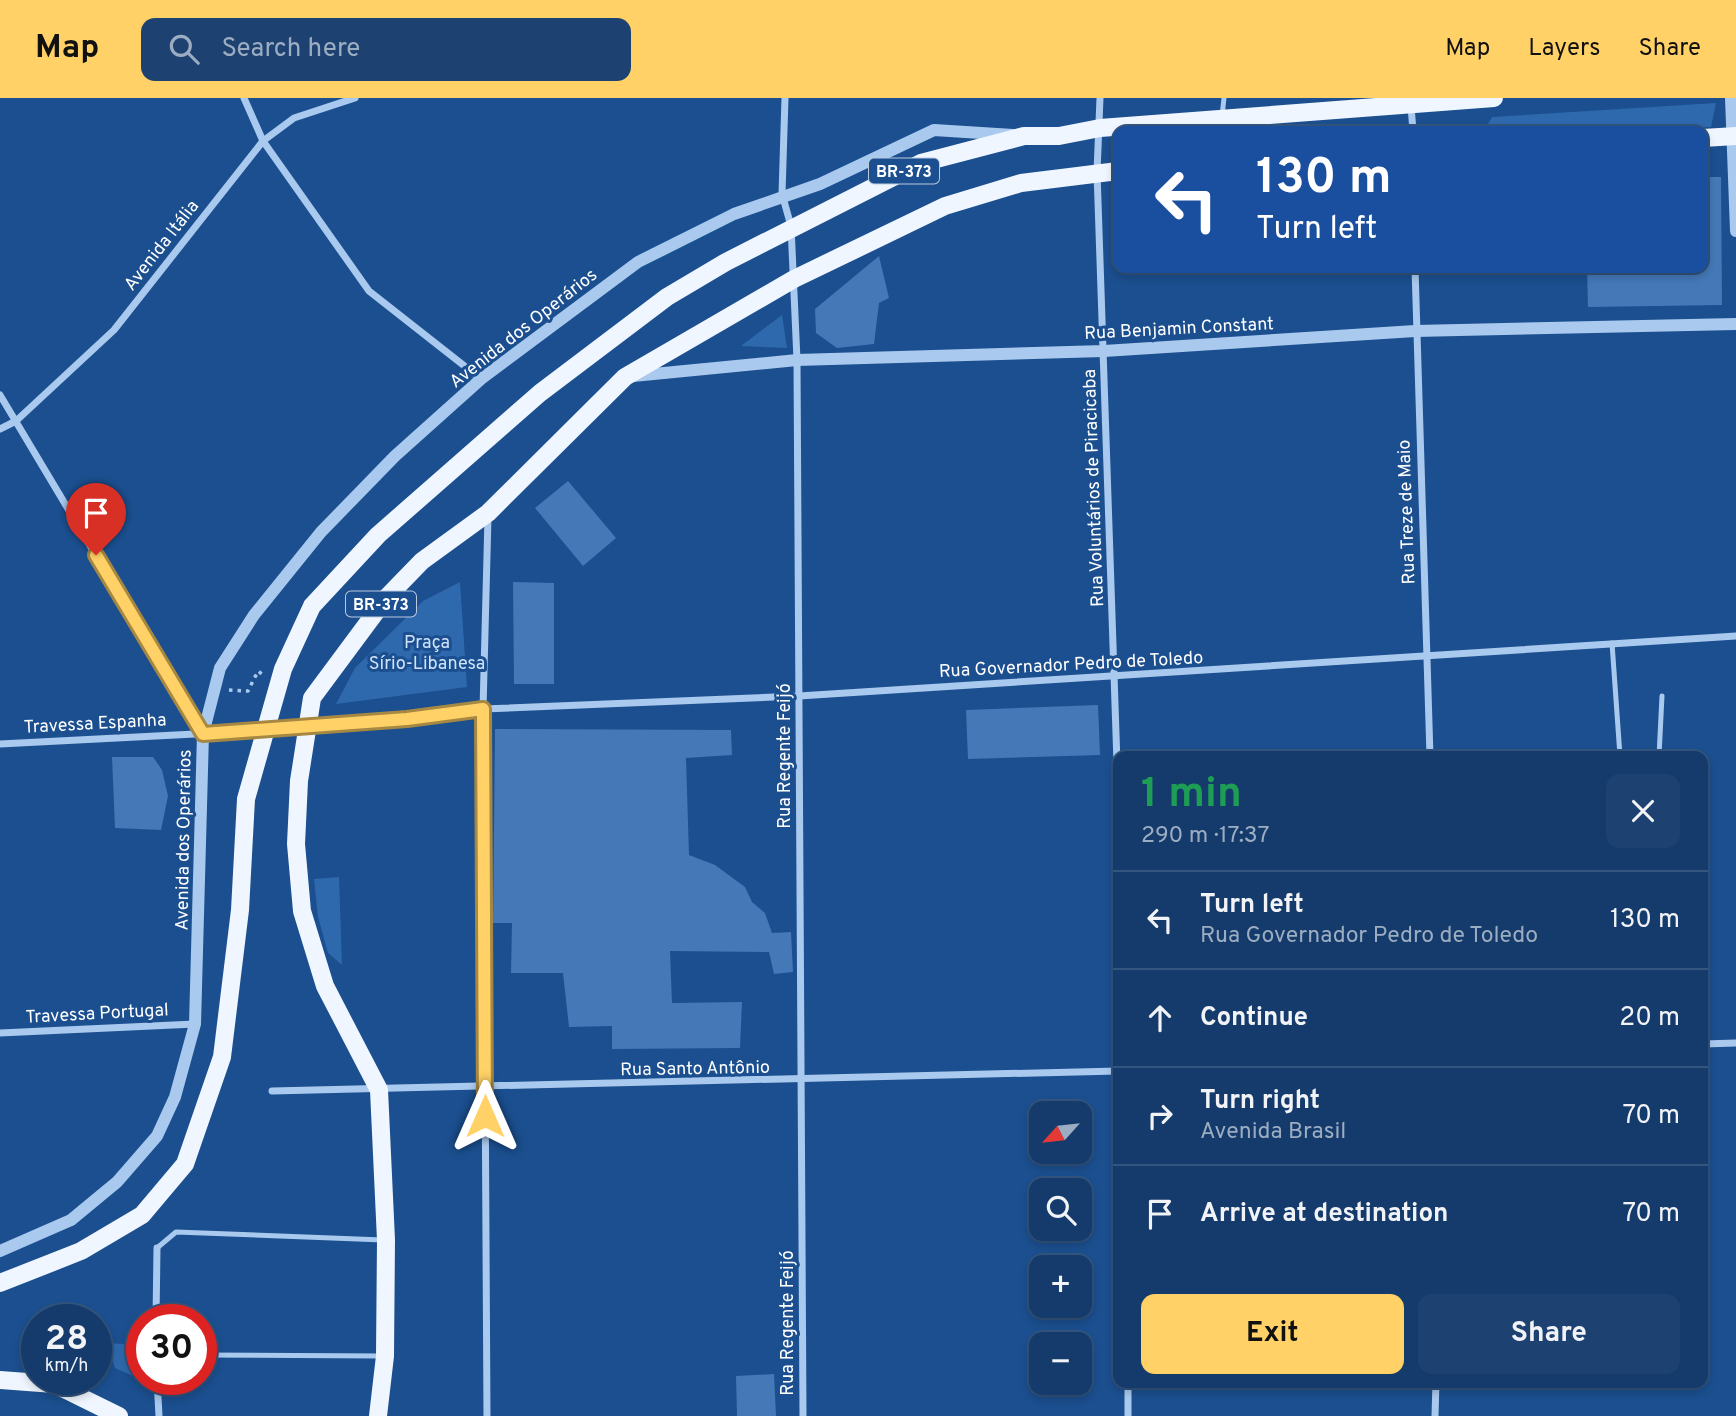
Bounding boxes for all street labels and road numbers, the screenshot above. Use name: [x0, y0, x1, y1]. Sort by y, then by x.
road number: BR-373: [869, 158, 939, 184]
street label: Avenida Itália: [120, 196, 205, 296]
street label: Avenida dos Operários: [445, 264, 602, 394]
street label: Rua Benjamin Constant: [1084, 313, 1274, 346]
street label: Rua Voluntários de Piracicaba: [1079, 369, 1110, 607]
street label: Rua Treze de Maio: [1393, 439, 1422, 585]
road number: BR-373: [346, 592, 416, 617]
street label: Rua Governador Pedro de Toledo: [938, 647, 1204, 684]
street label: Rua Regente Feijó: [774, 683, 797, 829]
street label: Travessa Espanha: [23, 709, 167, 740]
street label: Avenida dos Operários: [171, 749, 198, 931]
street label: Travessa Portugal: [25, 999, 169, 1030]
street label: Rua Santo Antônio: [620, 1057, 770, 1082]
street label: Rua Regente Feijó: [777, 1250, 800, 1396]

